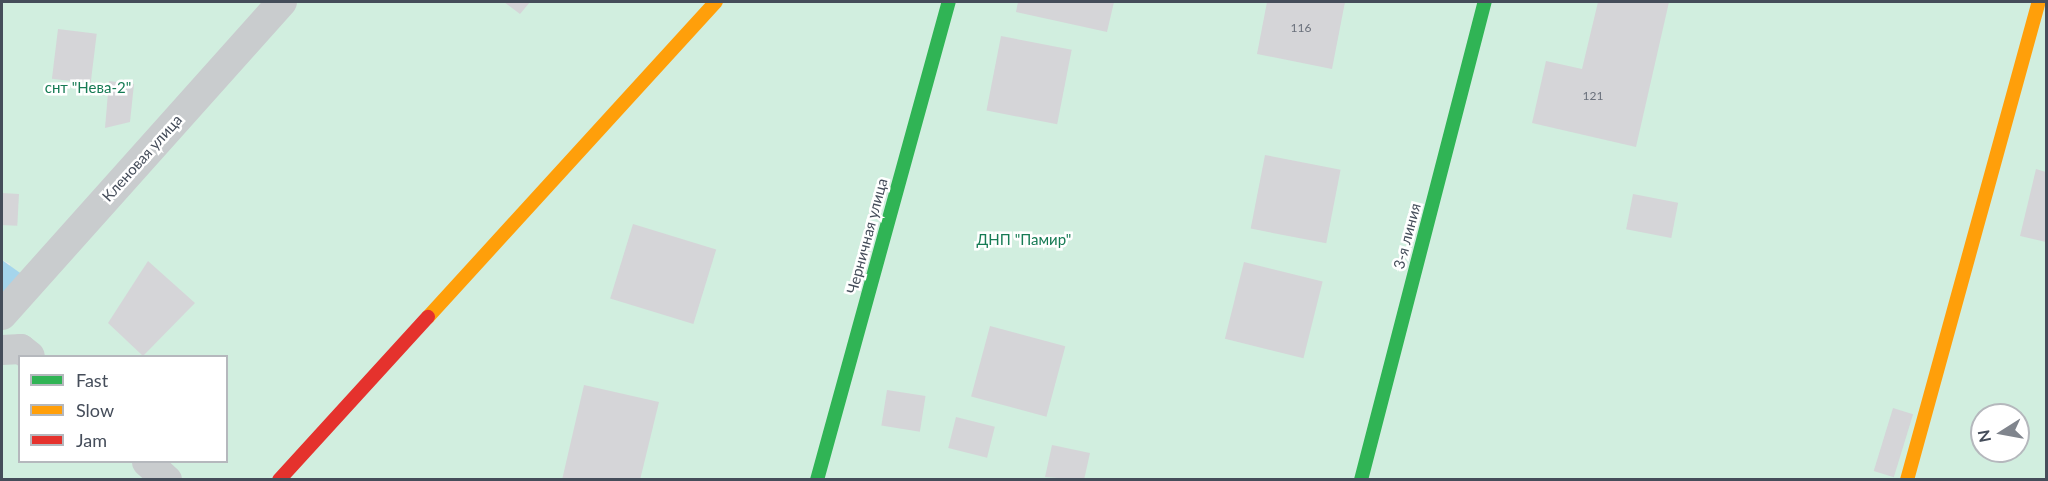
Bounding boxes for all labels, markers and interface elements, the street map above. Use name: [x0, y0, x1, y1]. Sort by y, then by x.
house number: 116: [1291, 21, 1311, 35]
park label: снт "Нева-2": [45, 79, 131, 97]
house number: 121: [1583, 89, 1603, 103]
street label: Кленовая улица: [98, 111, 186, 205]
street label: Черничная улица: [843, 176, 891, 296]
street label: 3-я линия: [1390, 201, 1424, 271]
park label: ДНП "Памир": [977, 231, 1071, 249]
legend: [18, 355, 228, 463]
text: Fast: [76, 369, 108, 391]
text: Slow: [76, 399, 114, 421]
north arrow: [1970, 403, 2030, 463]
text: N: [1973, 428, 1994, 444]
text: Jam: [76, 429, 107, 451]

